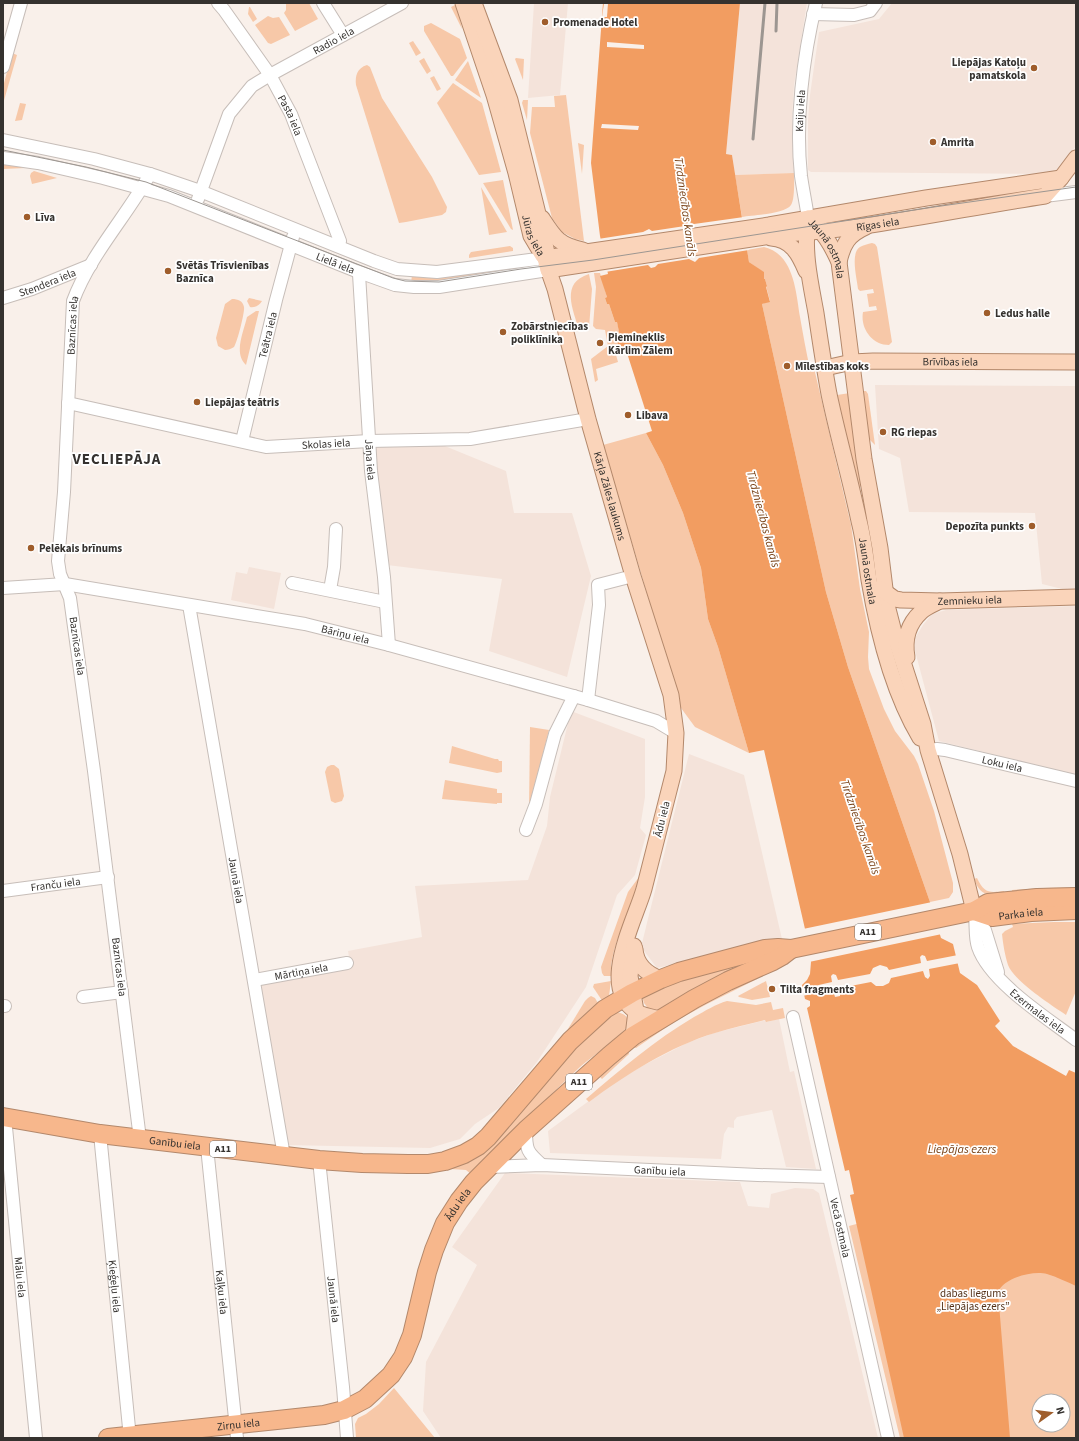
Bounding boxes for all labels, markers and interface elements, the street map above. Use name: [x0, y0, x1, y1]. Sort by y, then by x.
place label: Promenade Hotel: [553, 15, 638, 30]
marker: Promenade Hotel: [540, 17, 550, 27]
street label: Radio iela: [310, 23, 357, 58]
place label: Liepājas Katoļu pamatskola: [952, 55, 1026, 83]
marker: Liepājas Katoļu pamatskola: [1029, 63, 1039, 73]
street label: Kaiju iela: [791, 89, 809, 132]
street label: Pasta iela: [274, 92, 306, 138]
place label: Amrita: [940, 135, 974, 150]
marker: Amrita: [928, 137, 938, 147]
water label: Tirdzniecības kanāls: [670, 156, 700, 258]
place label: Līva: [35, 210, 55, 225]
marker: Līva: [22, 212, 32, 222]
street label: Jūras iela: [519, 213, 549, 259]
street label: Rīgas iela: [855, 213, 900, 234]
street label: Jaunā ostmala: [805, 215, 849, 279]
street label: Lielā iela: [314, 248, 357, 277]
place label: Svētās Trīsvienības Baznīca: [176, 258, 269, 286]
street label: Stendera iela: [17, 264, 78, 300]
marker: Svētās Trīsvienības Baznīca: [163, 266, 173, 276]
street label: Baznīcas iela: [63, 293, 82, 355]
place label: Ledus halle: [995, 306, 1050, 321]
marker: Ledus halle: [982, 308, 992, 318]
street label: Teātra iela: [255, 310, 280, 360]
place label: Zobārstniecības poliklīnika: [511, 319, 588, 347]
marker: Zobārstniecības poliklīnika: [498, 327, 508, 337]
place label: Piemineklis Kārlim Zālem: [608, 330, 673, 358]
marker: Piemineklis Kārlim Zālem: [595, 338, 605, 348]
street label: Brīvības iela: [922, 354, 978, 369]
place label: Mīlestības koks: [795, 359, 869, 374]
marker: Mīlestības koks: [782, 361, 792, 371]
place label: Liepājas teātris: [205, 395, 279, 410]
marker: Liepājas teātris: [192, 397, 202, 407]
place label: Libava: [636, 408, 668, 423]
marker: Libava: [623, 410, 633, 420]
place label: RG riepas: [891, 425, 937, 440]
marker: RG riepas: [878, 427, 888, 437]
street label: Skolas iela: [301, 435, 351, 452]
street label: Jāņa iela: [362, 439, 380, 481]
district label: VECLIEPĀJA: [72, 449, 161, 470]
street label: Kārļa Zāles laukums: [590, 450, 630, 543]
water label: Tirdzniecības kanāls: [742, 469, 784, 570]
place label: Depozīta punkts: [946, 519, 1024, 534]
marker: Depozīta punkts: [1027, 521, 1037, 531]
street label: Jaunā ostmala: [855, 536, 881, 606]
place label: Pelēkais brīnums: [39, 541, 122, 556]
marker: Pelēkais brīnums: [26, 543, 36, 553]
street label: Zemnieku iela: [937, 592, 1002, 609]
street label: Baznīcas iela: [65, 616, 89, 676]
street label: Bāriņu iela: [320, 621, 371, 647]
street label: Loku iela: [981, 752, 1024, 776]
water label: Tirdzniecības kanāls: [836, 777, 884, 877]
street label: Ādu iela: [650, 799, 674, 839]
street label: Jaunā iela: [225, 855, 248, 904]
street label: Franču iela: [30, 873, 81, 895]
street label: Parka iela: [998, 904, 1043, 924]
road number: A11: [855, 924, 881, 940]
street label: Baznīcas iela: [108, 937, 130, 997]
street label: Mārtiņa iela: [273, 959, 329, 984]
place label: Tilta fragments: [780, 982, 854, 997]
marker: Tilta fragments: [767, 984, 777, 994]
street label: Ezermalas iela: [1007, 985, 1068, 1037]
road number: A11: [566, 1074, 592, 1090]
street label: Ganību iela: [148, 1132, 202, 1153]
road number: A11: [210, 1141, 236, 1157]
water label: Liepājas ezers: [928, 1141, 997, 1158]
street label: Ganību iela: [634, 1162, 686, 1179]
street label: Ādu iela: [441, 1185, 474, 1223]
street label: Vecā ostmala: [827, 1196, 855, 1259]
street label: Mālu iela: [11, 1256, 30, 1298]
street label: Ķieģeļu iela: [105, 1259, 125, 1313]
street label: Kaļķu iela: [212, 1269, 232, 1315]
street label: Jaunā iela: [324, 1275, 344, 1323]
park label: dabas liegums „Liepājas ezers”: [936, 1286, 1010, 1314]
north arrow: [1031, 1393, 1071, 1433]
text: N: [1052, 1405, 1068, 1416]
street label: Zirņu iela: [216, 1414, 261, 1434]

